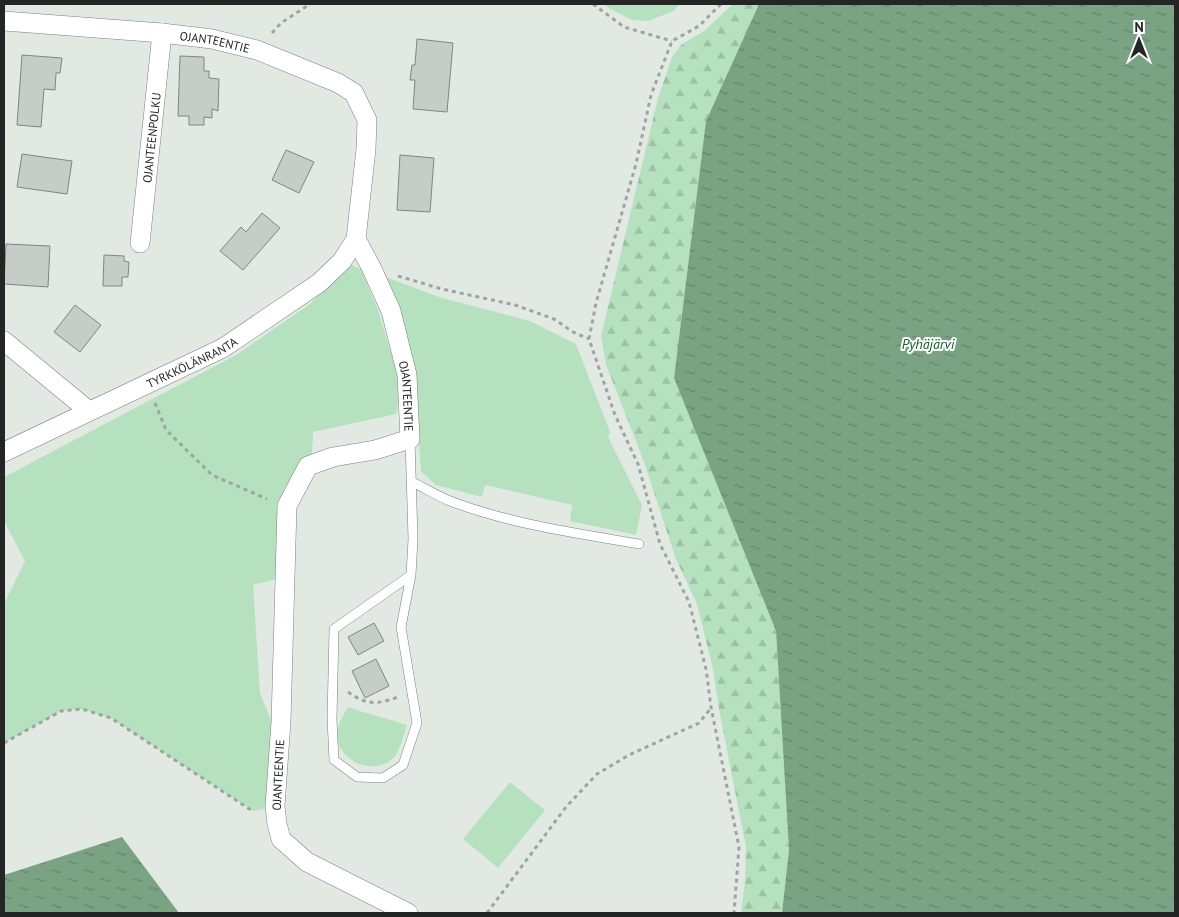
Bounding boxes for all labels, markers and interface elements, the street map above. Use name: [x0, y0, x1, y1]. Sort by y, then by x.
north arrow: [1114, 15, 1164, 65]
text: N: [1134, 18, 1144, 36]
street label: OJANTEENTIE: [179, 28, 251, 55]
street label: OJANTEENPOLKU: [139, 92, 163, 183]
street label: TYRKKÖLÄNRANTA: [144, 333, 240, 391]
water label: Pyhäjärvi: [902, 335, 955, 353]
street label: OJANTEENTIE: [396, 359, 417, 432]
street label: OJANTEENTIE: [269, 739, 287, 811]

